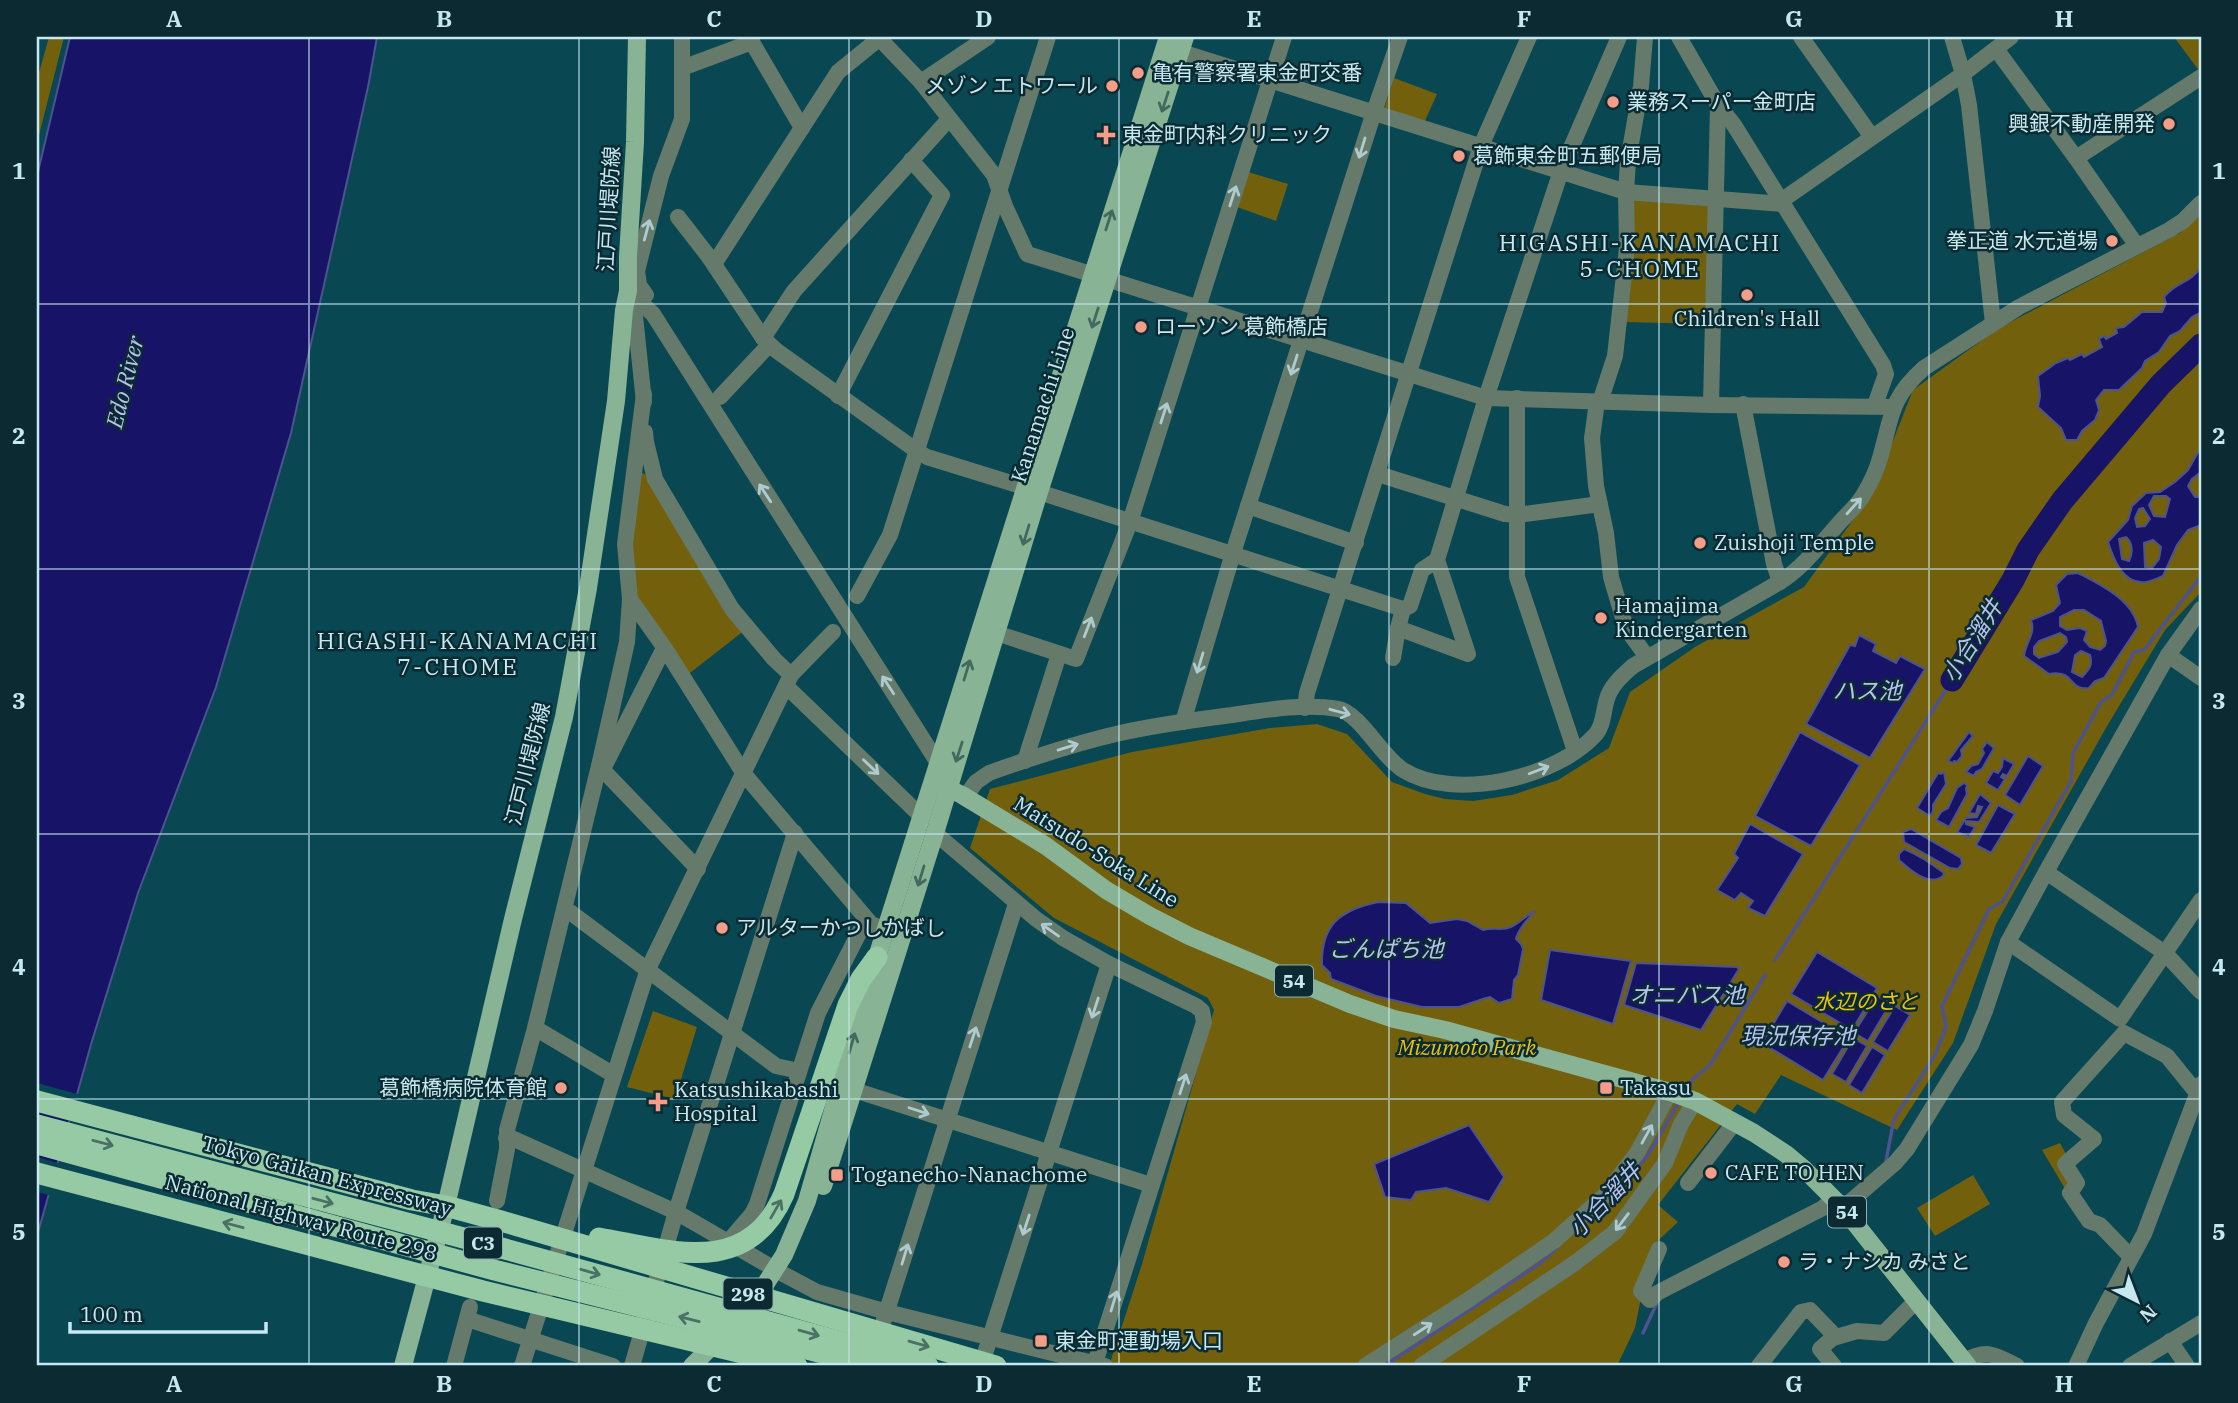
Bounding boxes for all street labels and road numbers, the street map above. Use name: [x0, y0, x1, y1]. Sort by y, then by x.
street label: 江戸川堤防線: [591, 145, 625, 273]
street label: Kanamachi Line: [1004, 324, 1080, 486]
street label: 江戸川堤防線: [498, 699, 556, 828]
street label: Matsudo-Soka Line: [1009, 789, 1184, 913]
road number: 54: [1275, 965, 1313, 996]
street label: Tokyo Gaikan Expressway: [199, 1128, 456, 1222]
street label: National Highway Route 298: [162, 1167, 440, 1267]
road number: 54: [1828, 1196, 1866, 1228]
road number: C3: [464, 1228, 502, 1259]
road number: 298: [724, 1278, 772, 1310]

